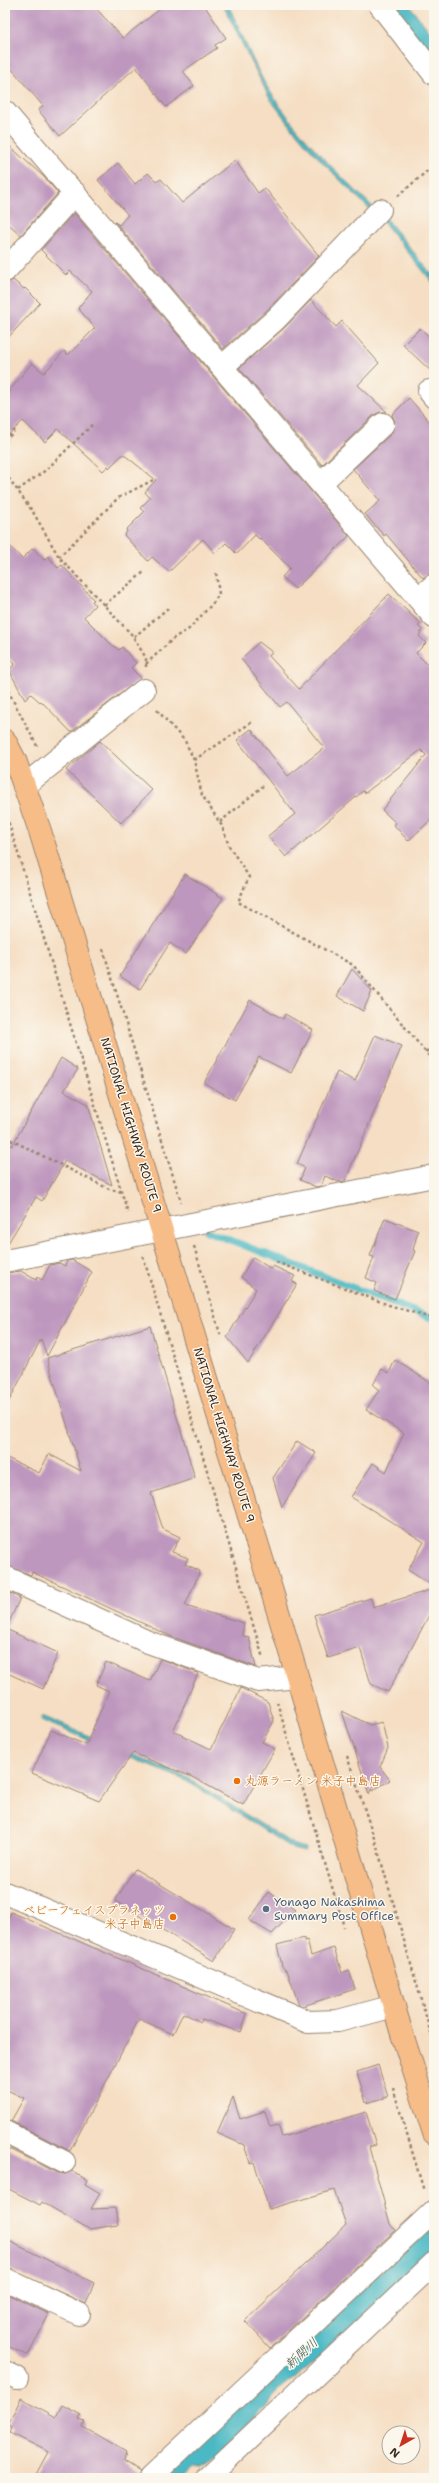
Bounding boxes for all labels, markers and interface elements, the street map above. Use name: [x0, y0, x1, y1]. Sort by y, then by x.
street label: NATIONAL HIGHWAY ROUTE 9: [97, 1035, 165, 1215]
street label: NATIONAL HIGHWAY ROUTE 9: [190, 1345, 258, 1525]
place label: 丸源ラーメン 米子中島店: [245, 1773, 381, 1789]
marker: 丸源ラーメン 米子中島店: [232, 1776, 242, 1786]
place label: Yonago Nakashima Summary Post Office: [274, 1894, 394, 1924]
place label: ベビーフェイスプラネッツ 米子中島店: [23, 1902, 165, 1932]
marker: Yonago Nakashima Summary Post Office: [261, 1904, 271, 1914]
marker: ベビーフェイスプラネッツ 米子中島店: [168, 1912, 178, 1922]
water label: 新開川: [281, 2334, 322, 2373]
north arrow: [381, 2425, 421, 2465]
text: N: [387, 2444, 403, 2461]

